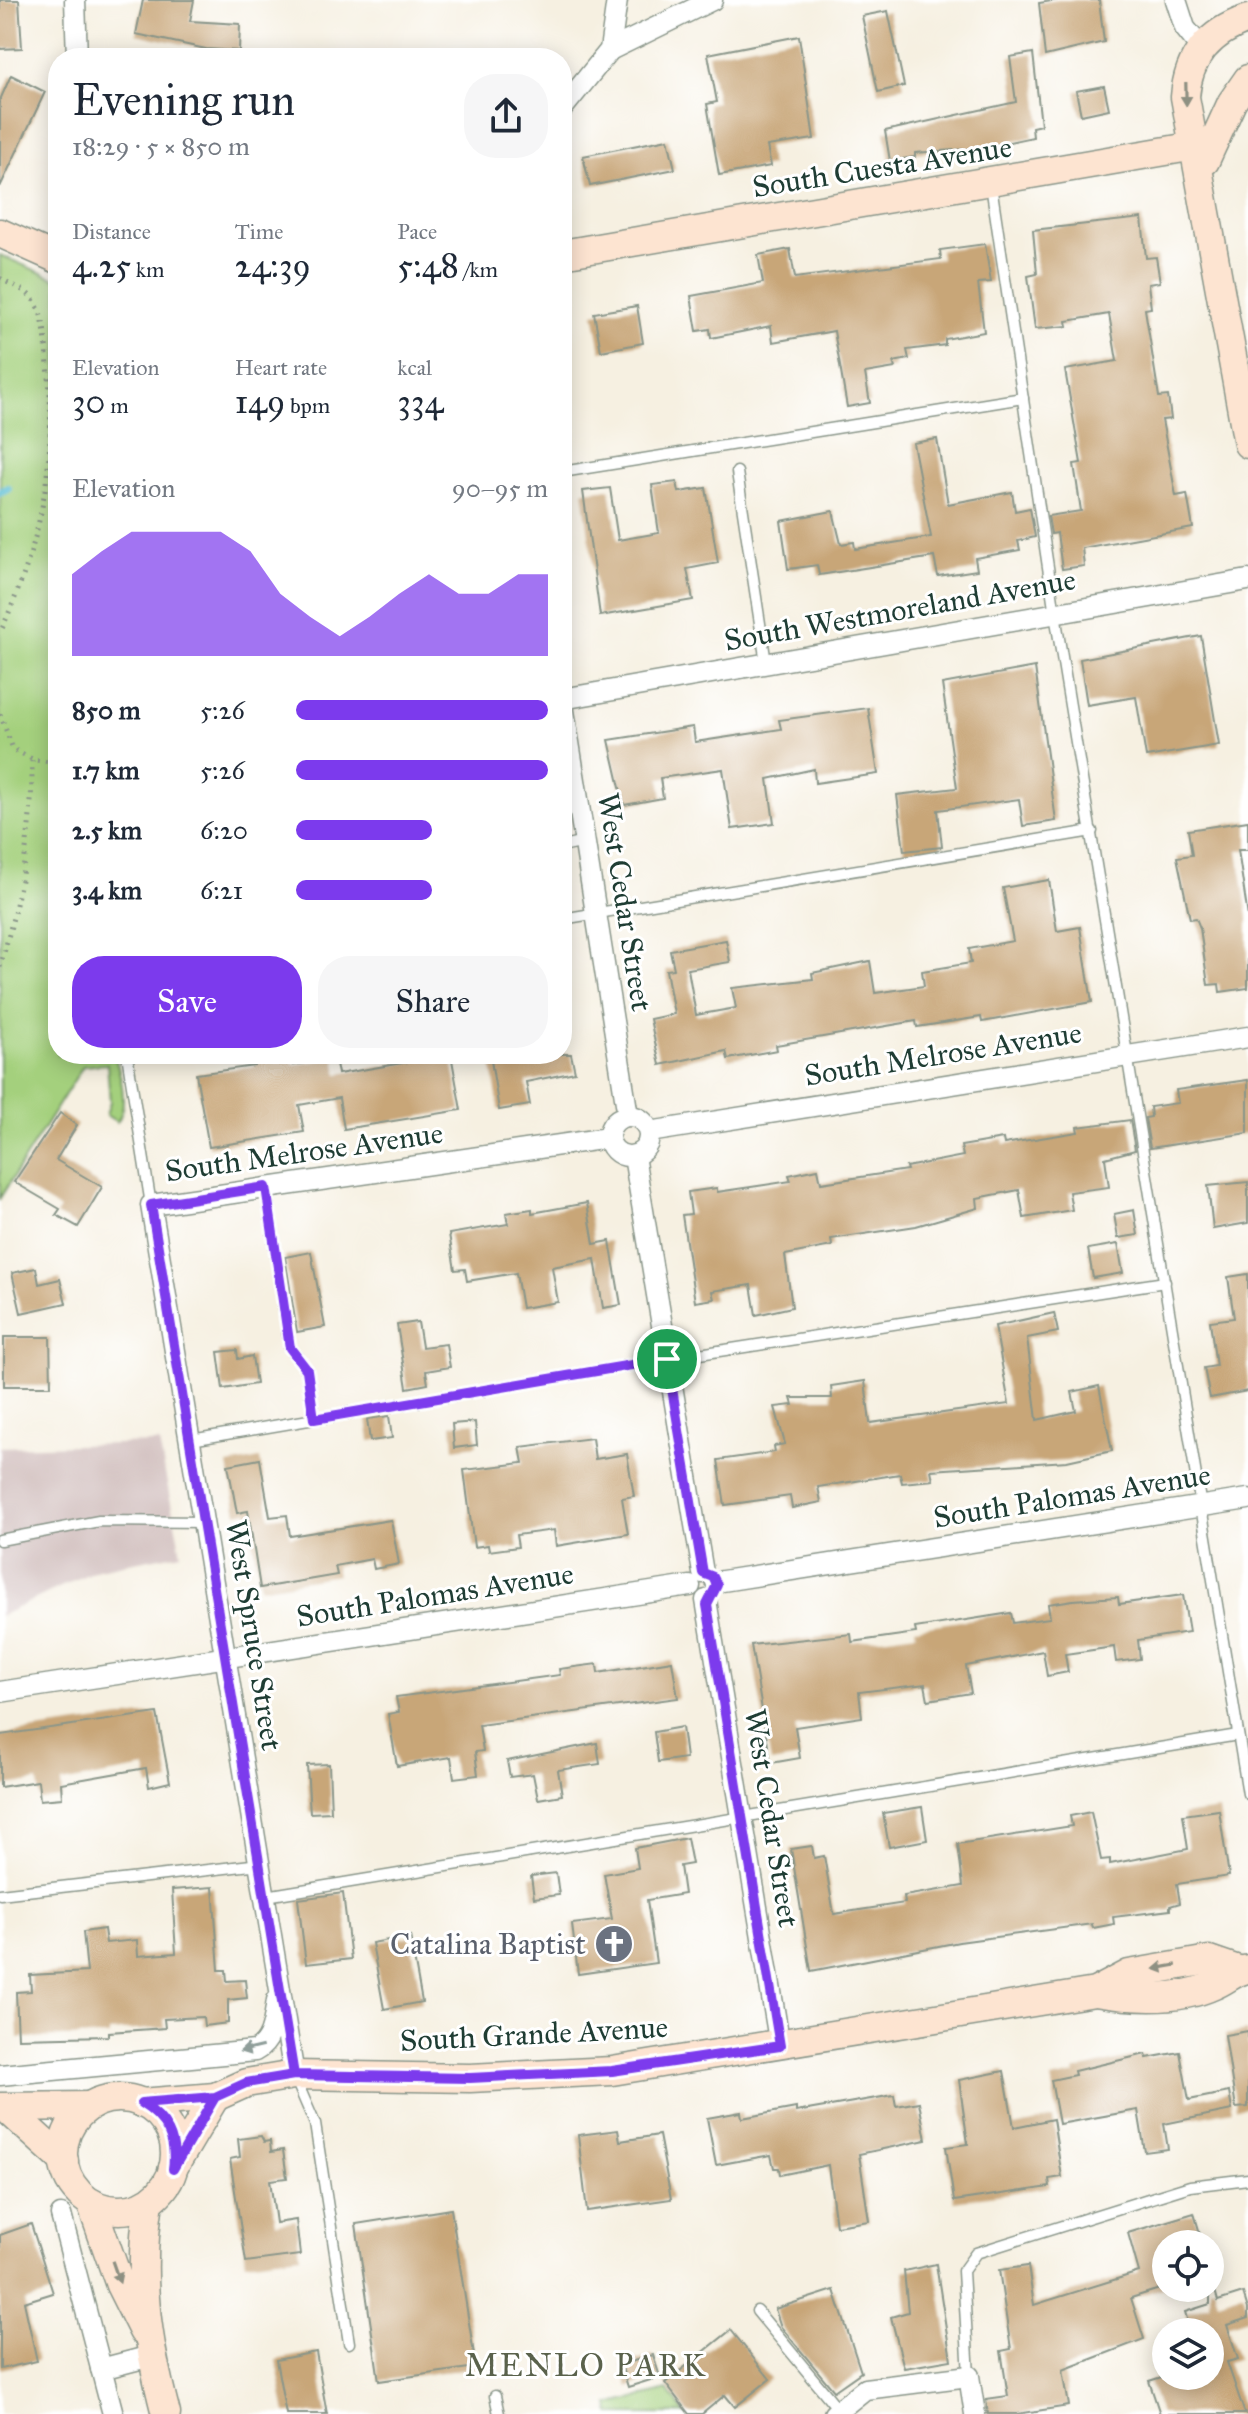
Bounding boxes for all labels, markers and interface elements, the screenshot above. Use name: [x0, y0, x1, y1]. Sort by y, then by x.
text: Evening run: [72, 73, 295, 127]
button: share: [464, 74, 548, 158]
one-way arrow: [1180, 82, 1192, 108]
street label: South Cuesta Avenue: [750, 129, 1014, 205]
text: 18:29 · 5 × 850 m: [72, 130, 250, 162]
text: Distance: [72, 218, 151, 245]
text: Time: [235, 218, 283, 245]
text: Pace: [397, 218, 437, 245]
text: 4.25: [72, 245, 131, 286]
text: 24:39: [235, 245, 311, 286]
text: 5:48: [397, 245, 459, 286]
text: km: [131, 256, 165, 283]
text: /km: [459, 256, 498, 283]
text: Elevation: [72, 354, 159, 381]
text: Heart rate: [235, 354, 327, 381]
text: kcal: [397, 354, 432, 381]
text: 30: [72, 381, 105, 422]
text: 149: [235, 381, 285, 422]
text: 334: [397, 381, 443, 422]
text: m: [105, 392, 129, 419]
text: bpm: [285, 392, 330, 419]
text: Elevation: [72, 472, 175, 504]
text: 90–95 m: [452, 472, 548, 504]
street label: South Westmoreland Avenue: [722, 561, 1078, 659]
text: 850 m: [72, 694, 141, 726]
text: 5:26: [200, 694, 245, 726]
text: 1.7 km: [72, 754, 140, 786]
text: 5:26: [200, 754, 245, 786]
street label: West Cedar Street: [590, 790, 660, 1014]
text: 2.5 km: [72, 814, 142, 846]
text: 6:20: [200, 814, 248, 846]
text: 3.4 km: [72, 874, 142, 906]
text: 6:21: [200, 874, 243, 906]
button: Save: [72, 956, 302, 1048]
button: Share: [318, 956, 548, 1048]
street label: South Melrose Avenue: [802, 1014, 1084, 1094]
street label: South Melrose Avenue: [163, 1115, 445, 1189]
pin: [633, 1325, 701, 1393]
icon: arrive: [645, 1337, 689, 1381]
street label: South Palomas Avenue: [931, 1456, 1213, 1536]
street label: West Spruce Street: [218, 1517, 290, 1753]
street label: South Palomas Avenue: [294, 1555, 576, 1635]
street label: West Cedar Street: [737, 1706, 807, 1930]
church icon: Catalina Baptist: [593, 1923, 635, 1965]
place label: Catalina Baptist: [390, 1926, 586, 1962]
one-way arrow: [1152, 1962, 1177, 1974]
street label: South Grande Avenue: [399, 2009, 669, 2059]
one-way arrow: [238, 2044, 263, 2056]
map controls: [1152, 2230, 1224, 2390]
button: locate: [1152, 2230, 1224, 2302]
one-way arrow: [110, 2260, 122, 2284]
button: layers: [1152, 2318, 1224, 2390]
district label: MENLO PARK: [465, 2346, 707, 2385]

